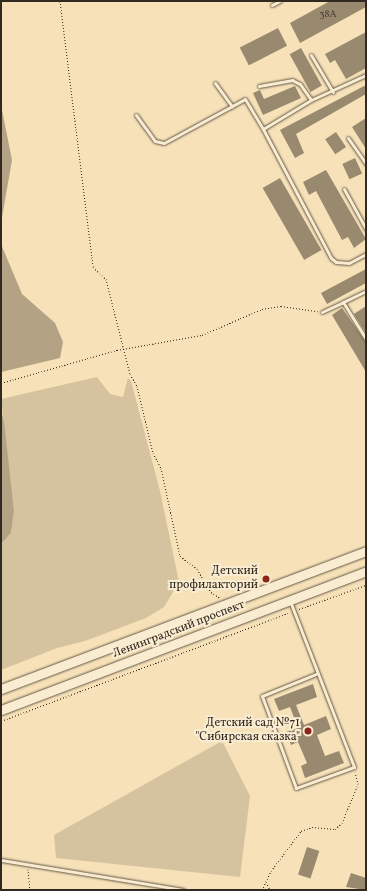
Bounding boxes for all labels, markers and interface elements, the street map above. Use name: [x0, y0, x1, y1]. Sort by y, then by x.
house number: 38А: [319, 9, 337, 21]
place label: Детский профилакторий: [169, 565, 258, 593]
marker: Детский профилакторий: [261, 574, 271, 584]
street label: Ленинградский проспект: [111, 598, 247, 662]
place label: Детский сад №71 "Сибирская сказка": [195, 717, 300, 745]
marker: Детский сад №71 "Сибирская сказка": [303, 726, 313, 736]

